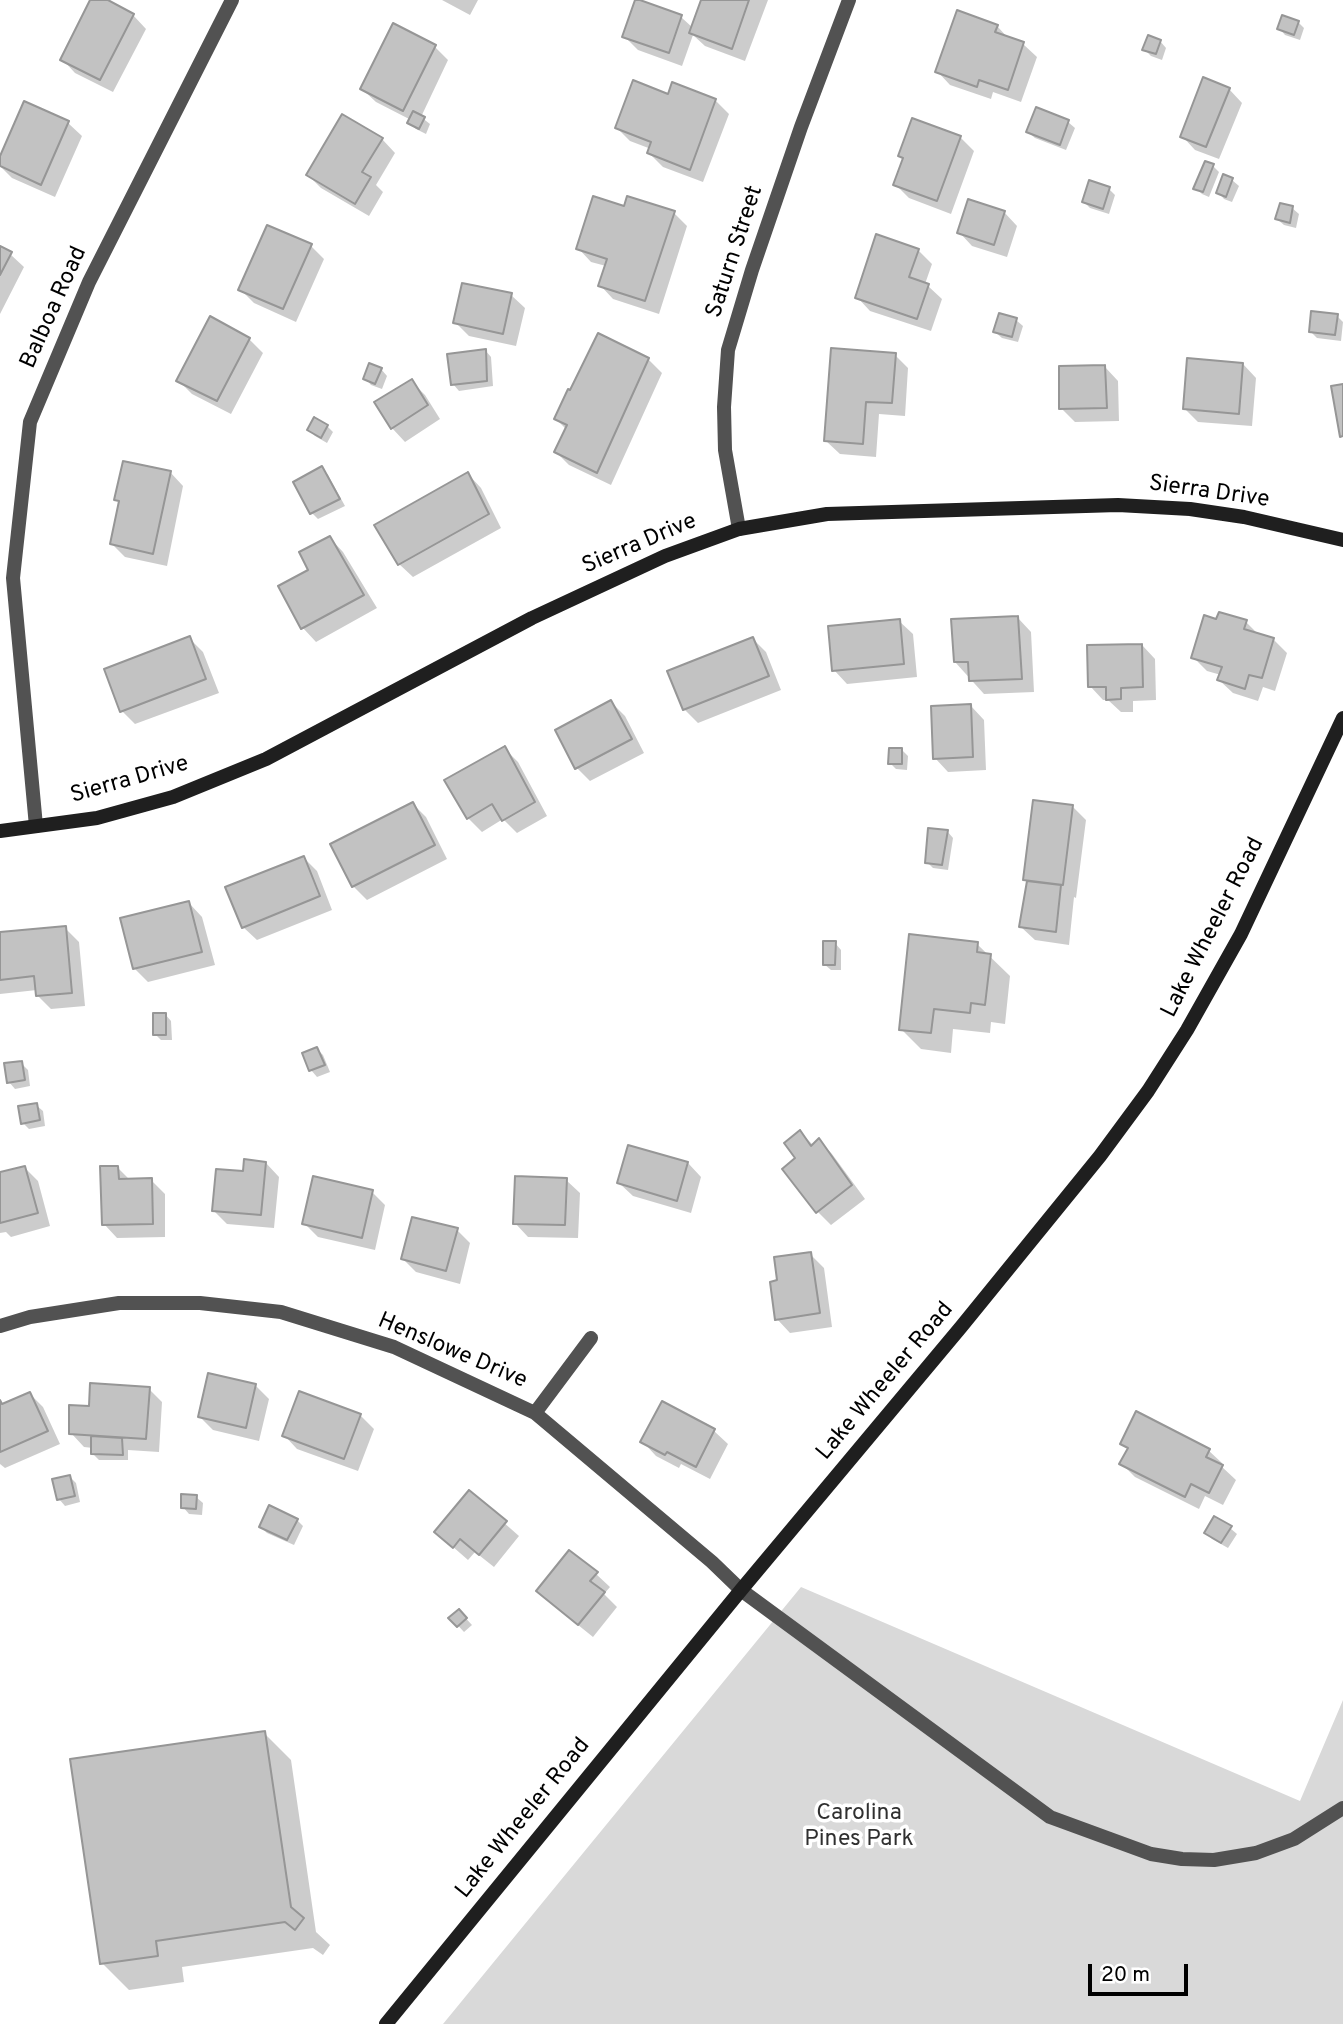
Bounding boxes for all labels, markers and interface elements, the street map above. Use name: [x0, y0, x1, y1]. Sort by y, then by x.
street label: Saturn Street: [702, 182, 770, 322]
street label: Balboa Road: [16, 243, 94, 373]
street label: Sierra Drive: [1147, 471, 1271, 515]
street label: Sierra Drive: [579, 509, 701, 581]
street label: Sierra Drive: [68, 751, 192, 811]
street label: Lake Wheeler Road: [1157, 833, 1271, 1023]
street label: Lake Wheeler Road: [812, 1297, 960, 1467]
street label: Henslowe Drive: [373, 1308, 531, 1396]
street label: Lake Wheeler Road: [451, 1733, 597, 1905]
park label: Carolina Pines Park: [804, 1800, 914, 1854]
scale bar: [1091, 1951, 1191, 1995]
text: 20 m: [1101, 1962, 1150, 1989]

